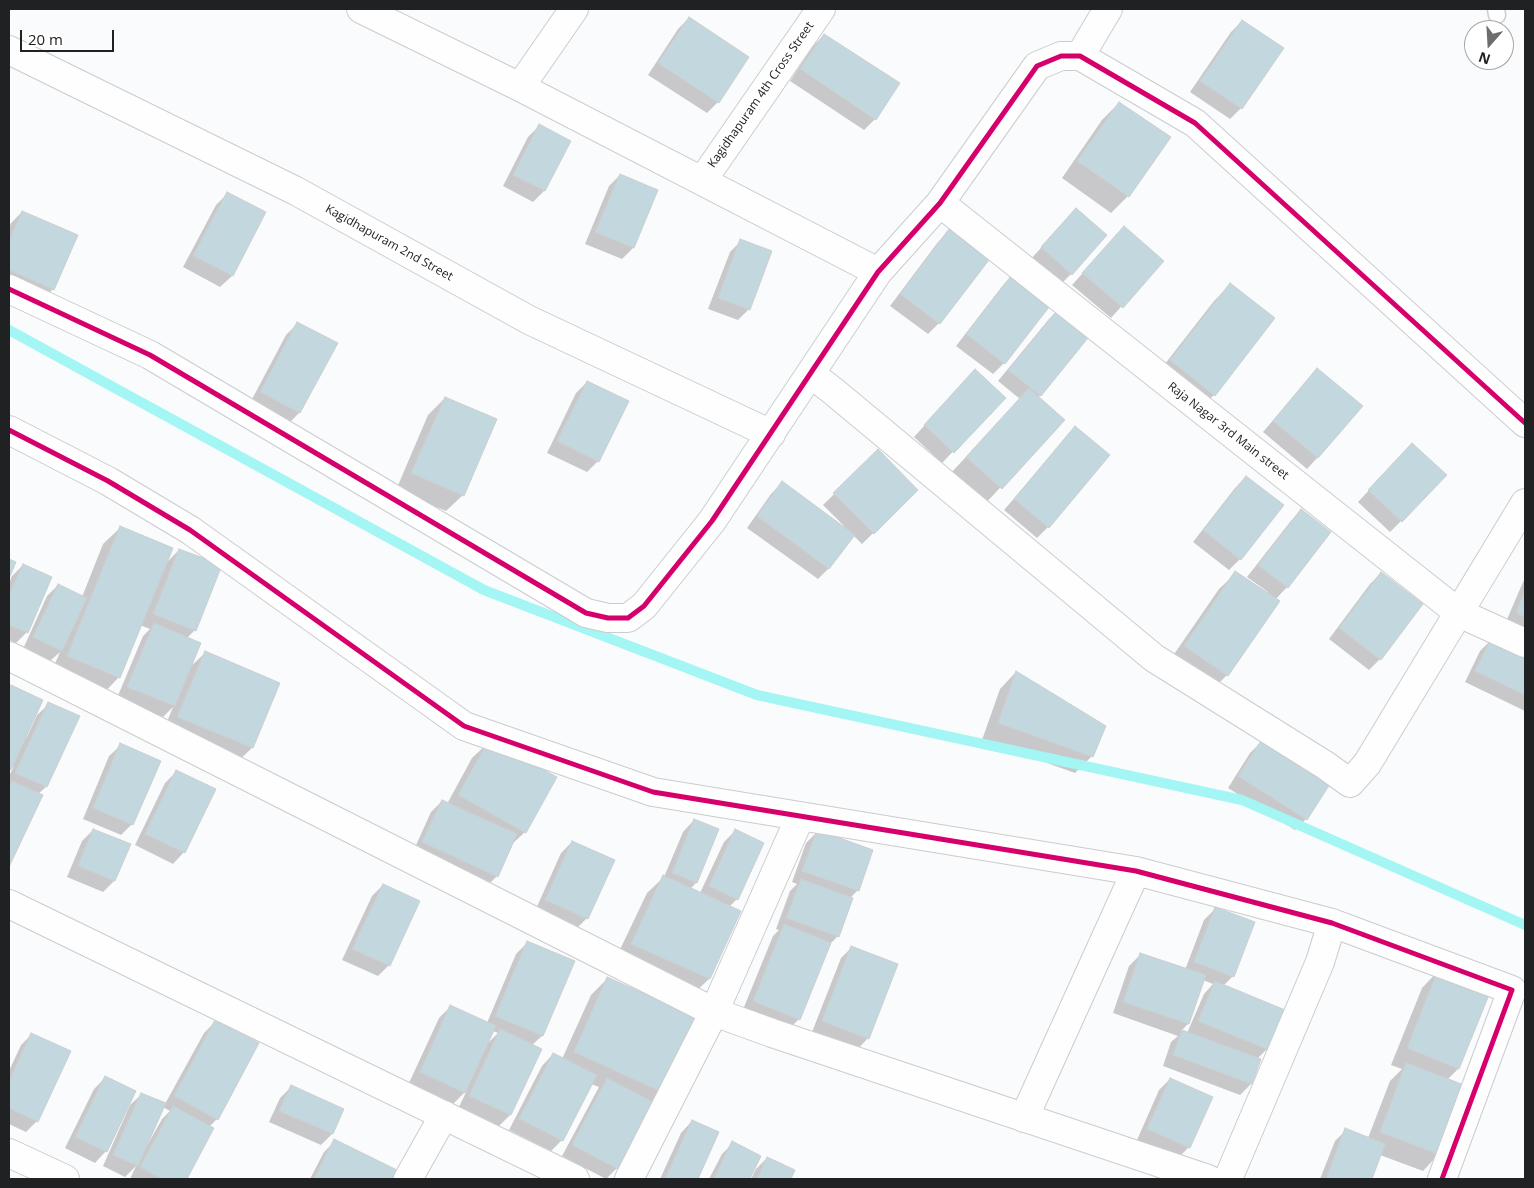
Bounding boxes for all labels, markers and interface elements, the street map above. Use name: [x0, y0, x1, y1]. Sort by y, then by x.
street label: Kagidhapuram 4th Cross Street: [705, 19, 817, 171]
scale bar: [22, 20, 116, 52]
north arrow: [1464, 20, 1514, 70]
text: 20 m: [28, 29, 63, 49]
text: N: [1476, 48, 1493, 70]
street label: Kagidhapuram 2nd Street: [323, 202, 455, 284]
street label: Raja Nagar 3rd Main street: [1165, 379, 1291, 483]

